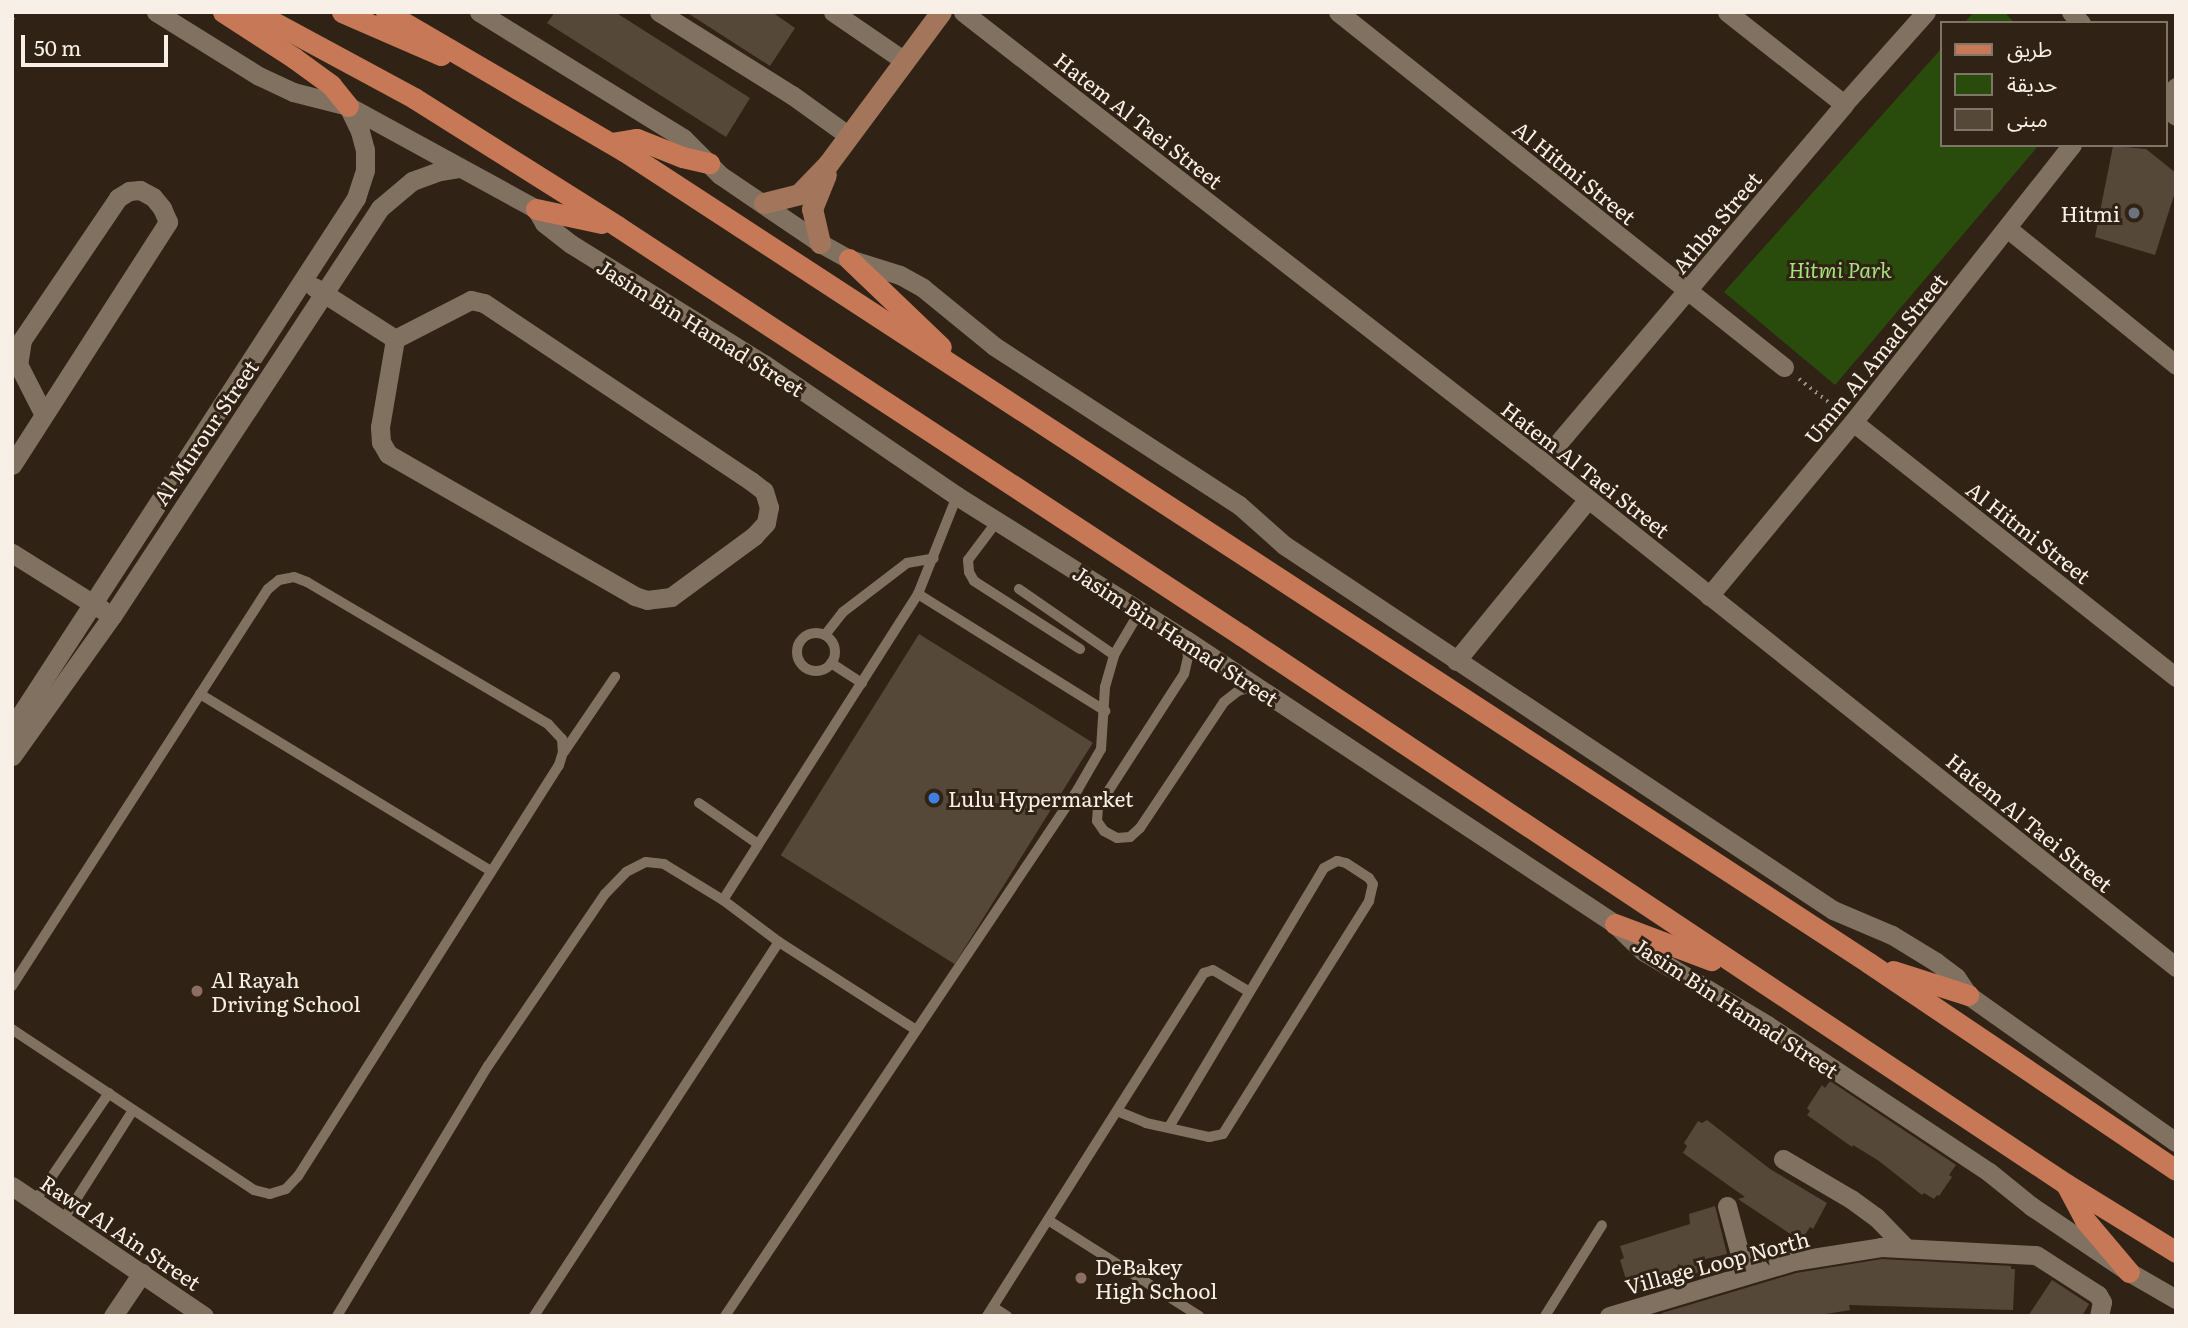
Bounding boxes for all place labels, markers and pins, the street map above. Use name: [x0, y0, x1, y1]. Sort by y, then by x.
place label: Hitmi: [2061, 200, 2120, 226]
marker: Hitmi: [2126, 205, 2142, 221]
place label: Lulu Hypermarket: [948, 785, 1134, 811]
marker: Lulu Hypermarket: [926, 790, 942, 806]
place label: Al Rayah Driving School: [211, 966, 361, 1016]
marker: Al Rayah Driving School: [189, 983, 205, 999]
place label: DeBakey High School: [1095, 1253, 1217, 1303]
marker: DeBakey High School: [1073, 1270, 1089, 1286]

